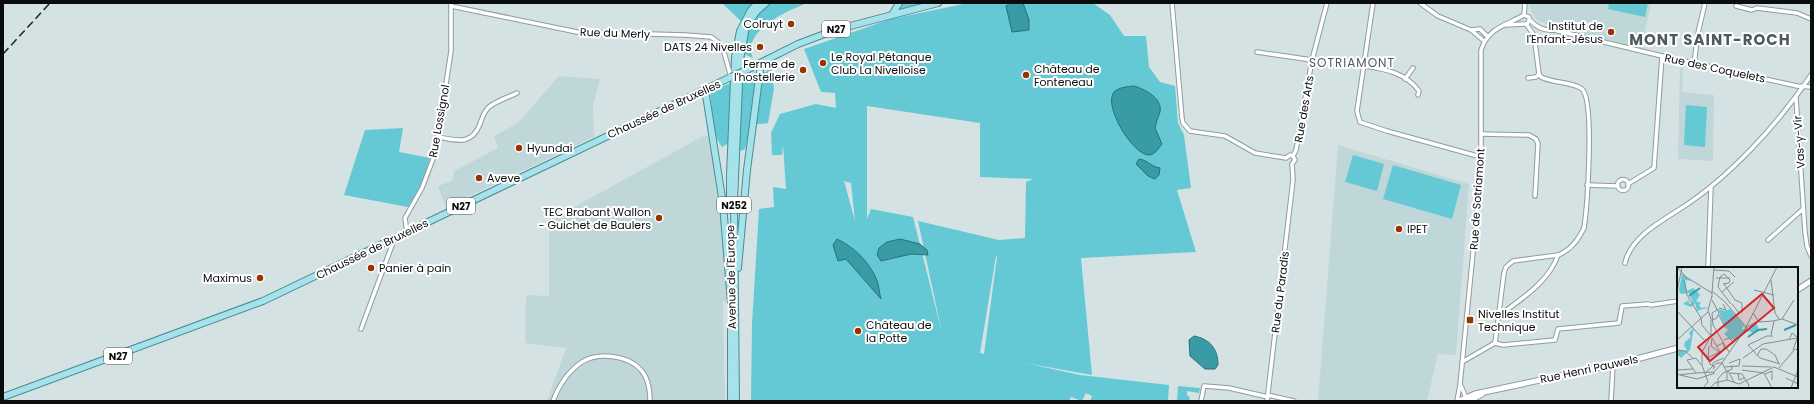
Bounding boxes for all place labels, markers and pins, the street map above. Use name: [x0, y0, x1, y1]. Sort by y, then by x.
place label: Colruyt: [743, 16, 783, 32]
place label: Institut de l'Enfant-Jésus: [1527, 18, 1603, 47]
marker: Colruyt: [786, 19, 796, 29]
marker: Institut de l'Enfant-Jésus: [1606, 27, 1616, 37]
place label: DATS 24 Nivelles: [664, 39, 752, 55]
marker: DATS 24 Nivelles: [755, 42, 765, 52]
place label: Le Royal Pétanque Club La Nivelloise: [831, 49, 932, 78]
place label: Ferme de l'hostellerie: [734, 56, 795, 85]
marker: Le Royal Pétanque Club La Nivelloise: [818, 58, 828, 68]
place label: Château de Fonteneau: [1034, 61, 1100, 90]
marker: Ferme de l'hostellerie: [798, 65, 808, 75]
marker: Château de Fonteneau: [1021, 70, 1031, 80]
place label: Hyundai: [527, 140, 573, 156]
marker: Hyundai: [514, 143, 524, 153]
place label: Aveve: [487, 170, 521, 186]
marker: Aveve: [474, 173, 484, 183]
place label: TEC Brabant Wallon - Guichet de Baulers: [538, 204, 651, 233]
marker: TEC Brabant Wallon - Guichet de Baulers: [654, 213, 664, 223]
place label: IPET: [1407, 221, 1428, 237]
marker: IPET: [1394, 224, 1404, 234]
place label: Panier à pain: [379, 260, 451, 276]
marker: Panier à pain: [366, 263, 376, 273]
place label: Maximus: [203, 270, 252, 286]
marker: Maximus: [255, 273, 265, 283]
place label: Nivelles Institut Technique: [1478, 306, 1560, 335]
marker: Nivelles Institut Technique: [1465, 315, 1475, 325]
place label: Château de la Potte: [866, 317, 932, 346]
marker: Château de la Potte: [853, 326, 863, 336]

